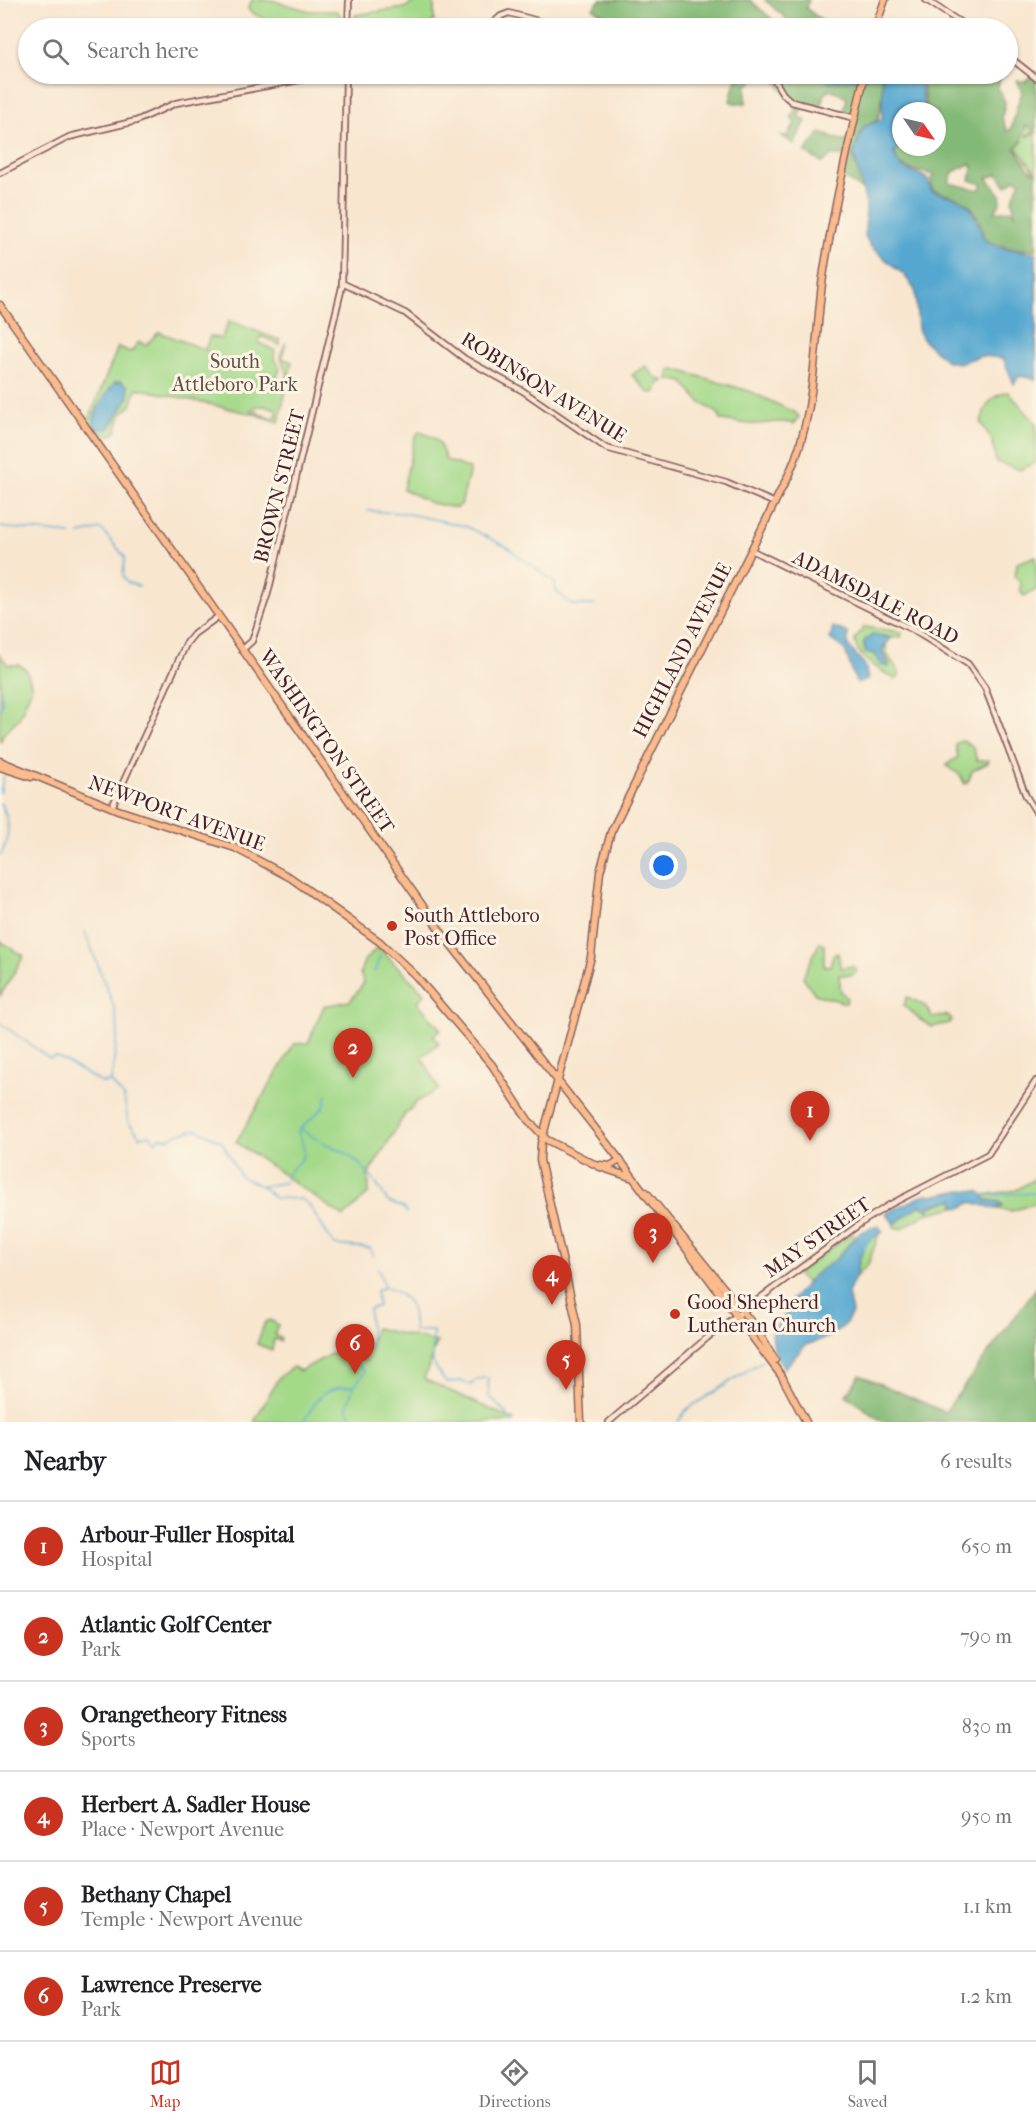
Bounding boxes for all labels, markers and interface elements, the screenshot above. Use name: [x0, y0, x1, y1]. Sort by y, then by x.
search box: [18, 18, 1018, 84]
icon: search: [39, 35, 72, 68]
text: Search here: [87, 38, 199, 64]
north arrow: [892, 102, 946, 156]
street label: ROBINSON AVENUE: [457, 327, 631, 448]
park label: South Attleboro Park: [171, 350, 298, 396]
street label: BROWN STREET: [249, 406, 310, 565]
street label: ADAMSDALE ROAD: [788, 545, 963, 649]
street label: HIGHLAND AVENUE: [628, 559, 737, 742]
street label: WASHINGTON STREET: [254, 644, 399, 838]
street label: NEWPORT AVENUE: [85, 771, 268, 856]
your location: [649, 851, 678, 880]
place label: South Attleboro Post Office: [404, 904, 540, 950]
marker: South Attleboro Post Office: [385, 919, 399, 933]
pin: 2: [334, 1028, 372, 1078]
pin: 1: [790, 1092, 830, 1141]
street label: MAY STREET: [760, 1192, 875, 1283]
pin: 3: [634, 1214, 672, 1263]
pin: 4: [532, 1256, 572, 1305]
place label: Good Shepherd Lutheran Church: [687, 1291, 837, 1337]
marker: Good Shepherd Lutheran Church: [668, 1307, 682, 1321]
pin: 6: [336, 1324, 374, 1374]
pin: 5: [546, 1340, 586, 1390]
text: Nearby: [24, 1446, 106, 1477]
text: 6 results: [940, 1450, 1012, 1473]
text: Arbour-Fuller Hospital: [81, 1522, 295, 1548]
text: 1: [40, 1535, 47, 1558]
text: 650 m: [961, 1535, 1012, 1558]
text: Hospital: [81, 1548, 153, 1571]
text: Atlantic Golf Center: [81, 1612, 271, 1638]
text: 2: [38, 1625, 49, 1648]
text: 790 m: [960, 1625, 1012, 1648]
text: Park: [81, 1638, 121, 1661]
text: Orangetheory Fitness: [81, 1702, 287, 1728]
text: 3: [39, 1715, 48, 1738]
text: 830 m: [962, 1715, 1012, 1738]
text: Sports: [81, 1728, 135, 1751]
text: Herbert A. Sadler House: [81, 1792, 310, 1818]
text: 4: [38, 1805, 49, 1828]
text: 950 m: [961, 1805, 1012, 1828]
text: Place · Newport Avenue: [81, 1818, 284, 1841]
text: Bethany Chapel: [81, 1882, 231, 1908]
text: 5: [39, 1895, 48, 1918]
text: 1.1 km: [963, 1895, 1012, 1918]
text: Temple · Newport Avenue: [81, 1908, 303, 1931]
text: Lawrence Preserve: [81, 1972, 262, 1998]
text: 6: [38, 1985, 49, 2008]
text: 1.2 km: [960, 1985, 1012, 2008]
text: Park: [81, 1998, 121, 2021]
tab: Map: [149, 2056, 182, 2111]
tab: Directions: [479, 2056, 551, 2111]
tab: Saved: [848, 2056, 887, 2111]

